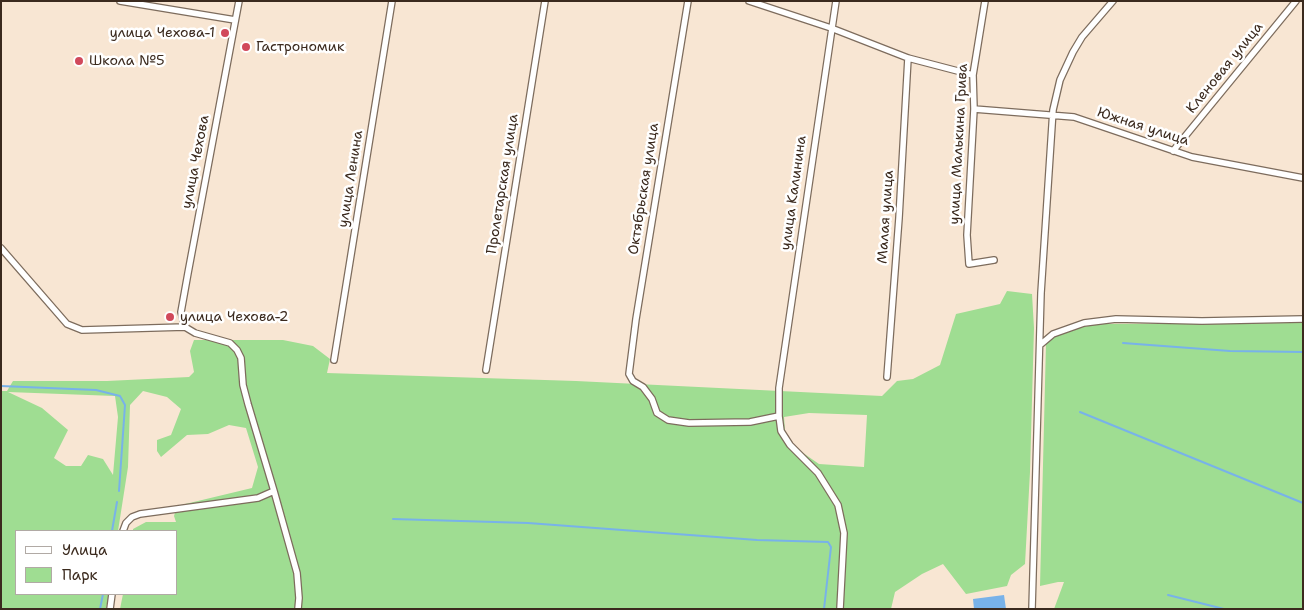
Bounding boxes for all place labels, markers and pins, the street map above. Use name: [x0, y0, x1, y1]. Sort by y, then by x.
place label: улица Чехова-1: [110, 25, 215, 41]
marker: улица Чехова-1: [219, 27, 231, 39]
place label: Гастрономик: [256, 39, 344, 55]
marker: Гастрономик: [240, 41, 252, 53]
place label: Школа №5: [89, 53, 165, 69]
marker: Школа №5: [73, 55, 85, 67]
place label: улица Чехова-2: [180, 309, 289, 325]
marker: улица Чехова-2: [164, 311, 176, 323]

